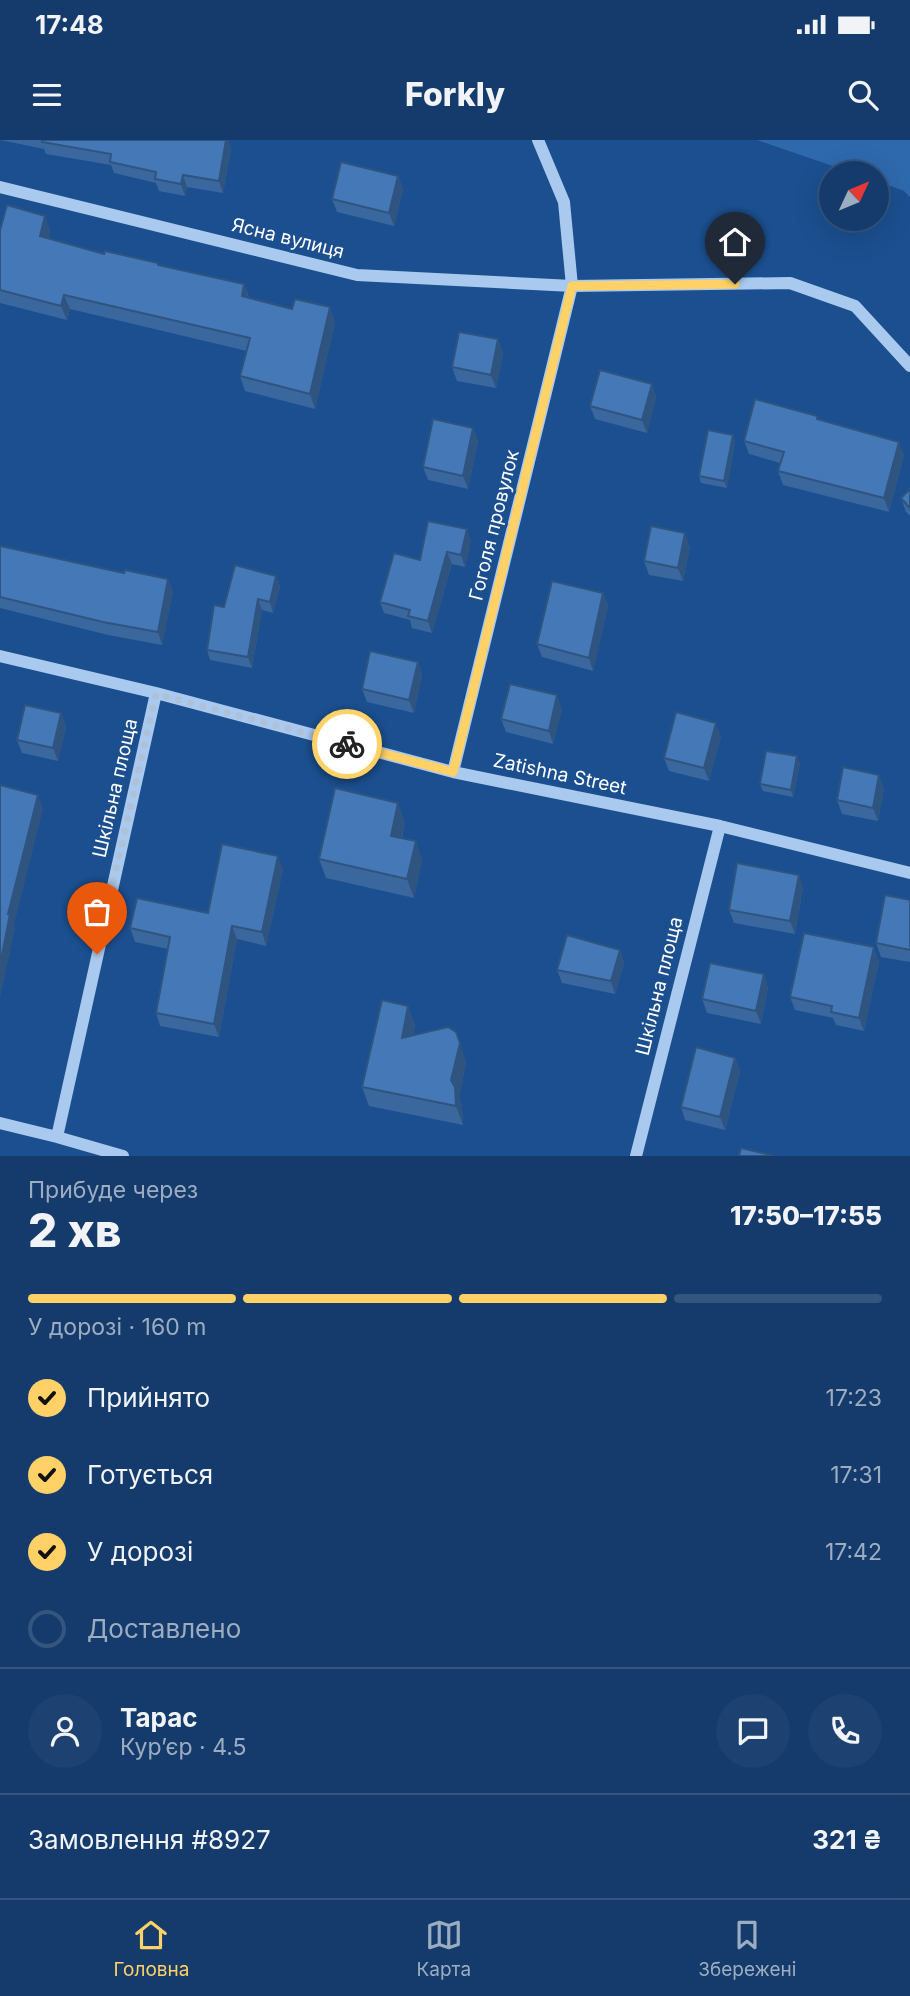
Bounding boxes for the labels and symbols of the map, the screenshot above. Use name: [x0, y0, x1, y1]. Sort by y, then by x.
north arrow: [819, 161, 889, 231]
pin: [705, 212, 765, 284]
street label: Ясна вулиця: [229, 213, 347, 263]
street label: Гоголя провулок: [464, 447, 524, 603]
courier: [312, 709, 382, 779]
street label: Шкільна площа: [88, 716, 142, 860]
street label: Zatishna Street: [491, 749, 629, 799]
pin: [67, 882, 127, 954]
street label: Шкільна площа: [631, 914, 687, 1058]

